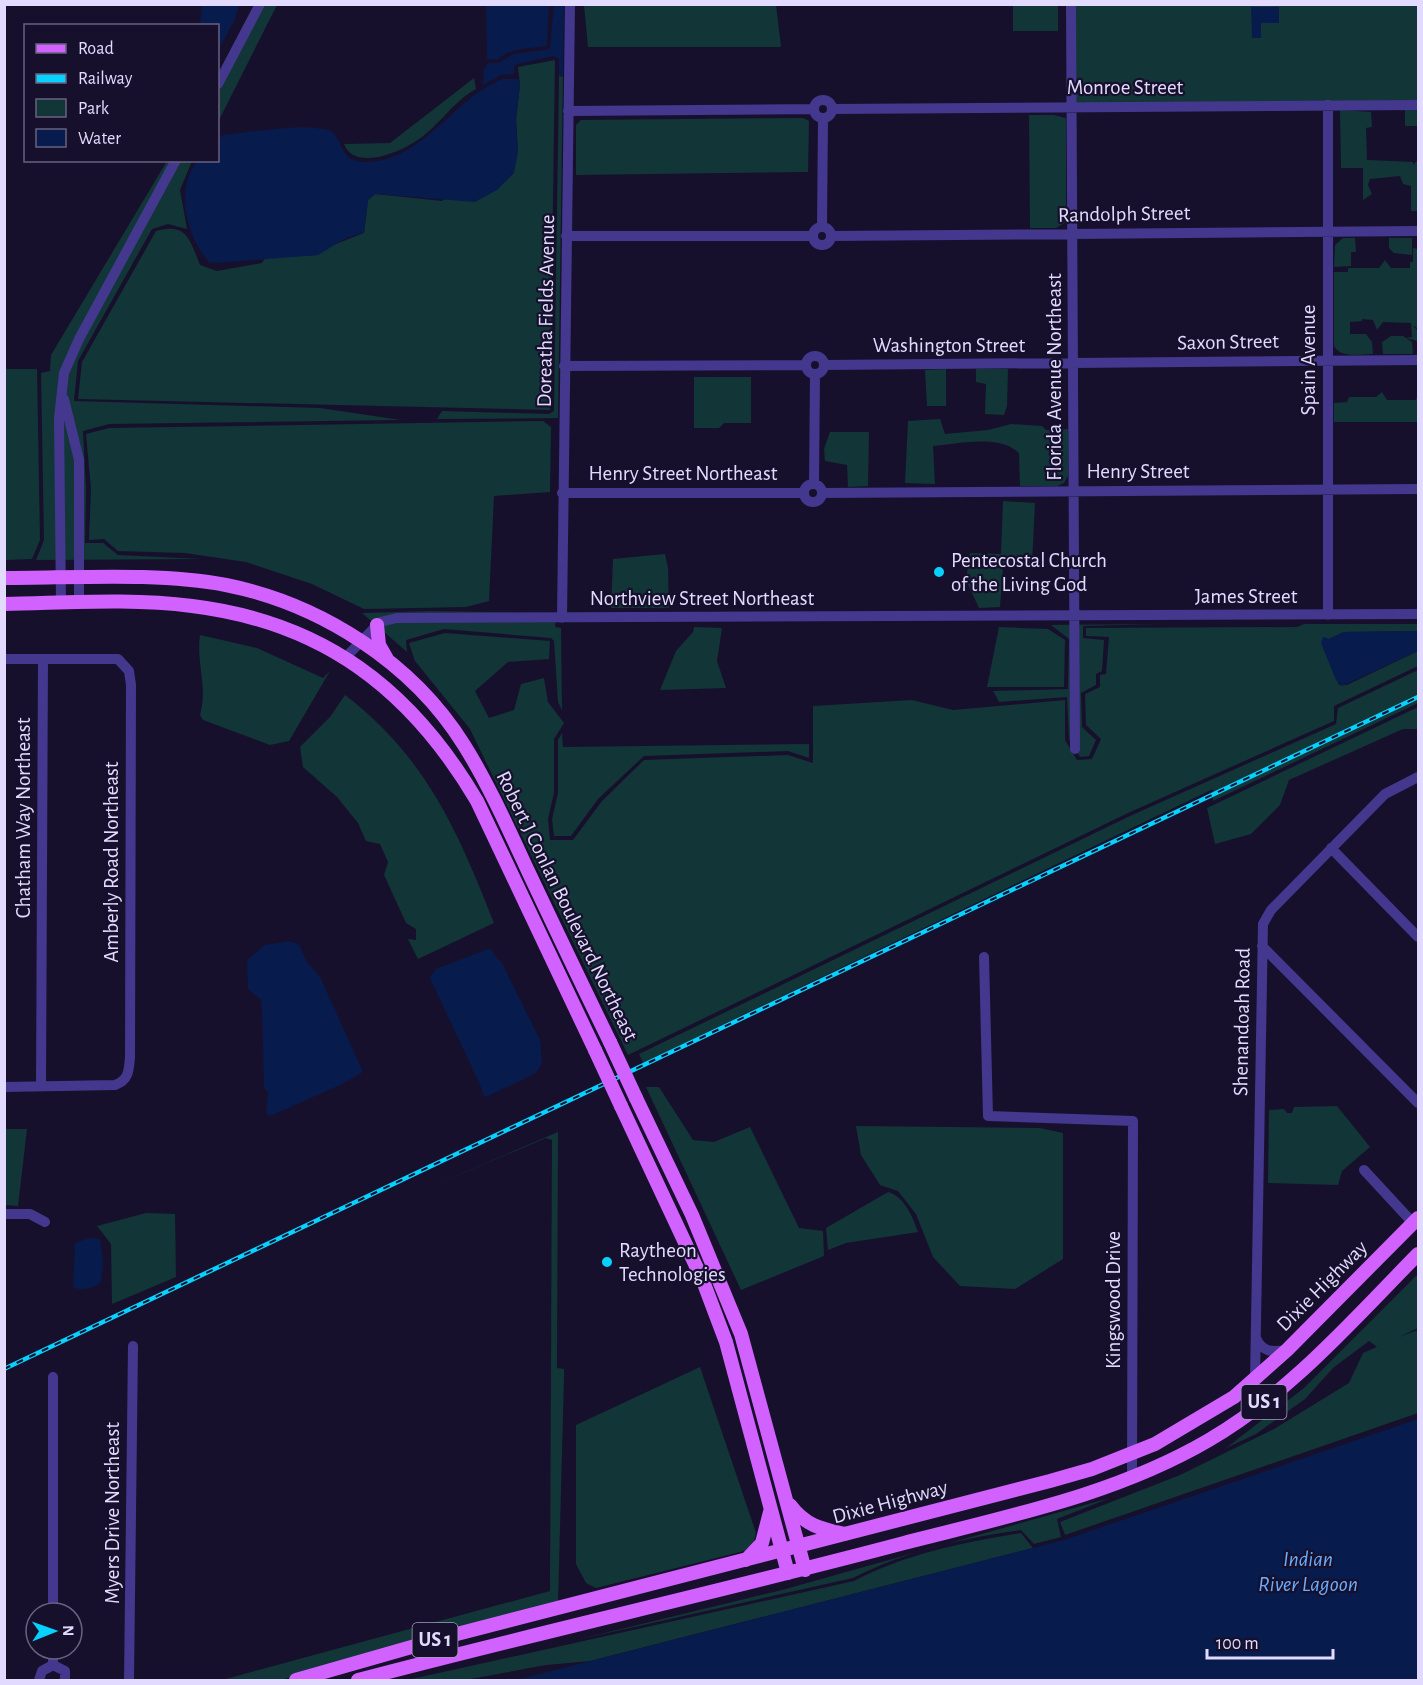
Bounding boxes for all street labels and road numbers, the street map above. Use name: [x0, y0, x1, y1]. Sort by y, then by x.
street label: Monroe Street: [1067, 77, 1184, 98]
street label: Randolph Street: [1058, 202, 1191, 226]
street label: Doreatha Fields Avenue: [534, 214, 558, 408]
street label: Florida Avenue Northeast: [1044, 273, 1065, 481]
street label: Spain Avenue: [1298, 305, 1319, 415]
street label: Saxon Street: [1177, 331, 1279, 353]
street label: Washington Street: [873, 335, 1025, 356]
street label: Henry Street: [1086, 461, 1190, 482]
street label: Henry Street Northeast: [589, 463, 778, 484]
street label: James Street: [1195, 586, 1298, 607]
street label: Northview Street Northeast: [590, 588, 815, 609]
street label: Chatham Way Northeast: [13, 717, 34, 918]
street label: Amberly Road Northeast: [101, 761, 122, 963]
street label: Robert J Conlan Boulevard Northeast: [492, 768, 642, 1045]
street label: Shenandoah Road: [1230, 947, 1254, 1096]
street label: Kingswood Drive: [1103, 1231, 1124, 1369]
street label: Dixie Highway: [1273, 1237, 1371, 1335]
road number: US 1: [1242, 1385, 1286, 1419]
street label: Myers Drive Northeast: [102, 1422, 123, 1604]
street label: Dixie Highway: [830, 1477, 950, 1527]
road number: US 1: [412, 1623, 458, 1657]

